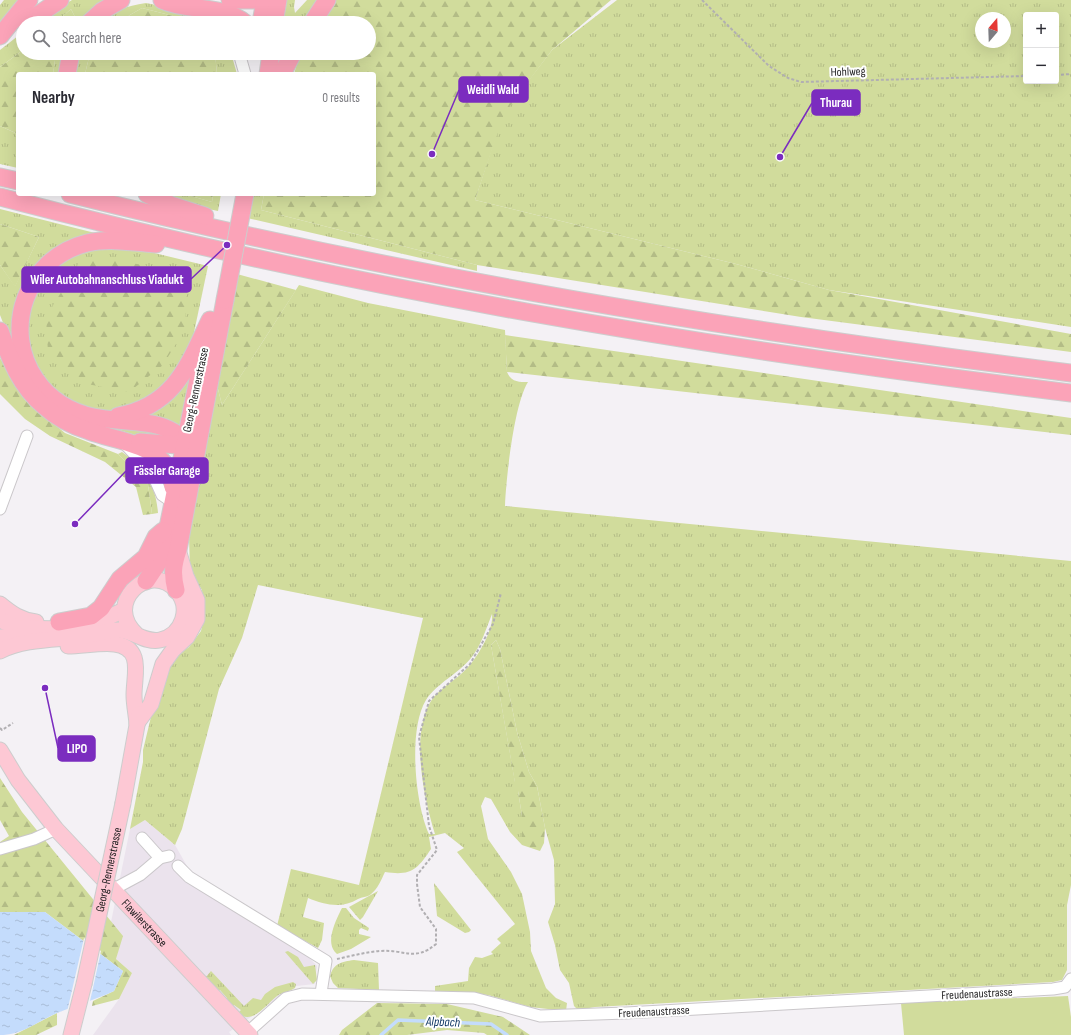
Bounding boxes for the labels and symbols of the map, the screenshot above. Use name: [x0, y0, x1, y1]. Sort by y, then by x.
north arrow: [975, 12, 1011, 48]
street label: Hohlweg: [830, 64, 866, 80]
callout: Weidli Wald: [459, 77, 528, 102]
text: Weidli Wald: [467, 82, 520, 98]
callout: Thurau: [812, 90, 860, 115]
text: Thurau: [820, 95, 852, 111]
callout: Wiler Autobahnanschluss Viadukt: [22, 267, 191, 292]
text: Wiler Autobahnanschluss Viadukt: [30, 272, 184, 288]
street label: Georg-Rennerstrasse: [180, 346, 212, 434]
callout: Fässler Garage: [126, 458, 208, 483]
text: Fässler Garage: [134, 463, 201, 479]
callout: LIPO: [58, 736, 95, 761]
text: LIPO: [67, 741, 88, 757]
street label: Georg-Rennerstrasse: [92, 826, 125, 913]
street label: Flawilerstrasse: [118, 896, 171, 950]
street label: Freudenaustrasse: [941, 985, 1013, 1003]
street label: Freudenaustrasse: [618, 1003, 690, 1021]
water label: Alpbach: [425, 1013, 461, 1031]

